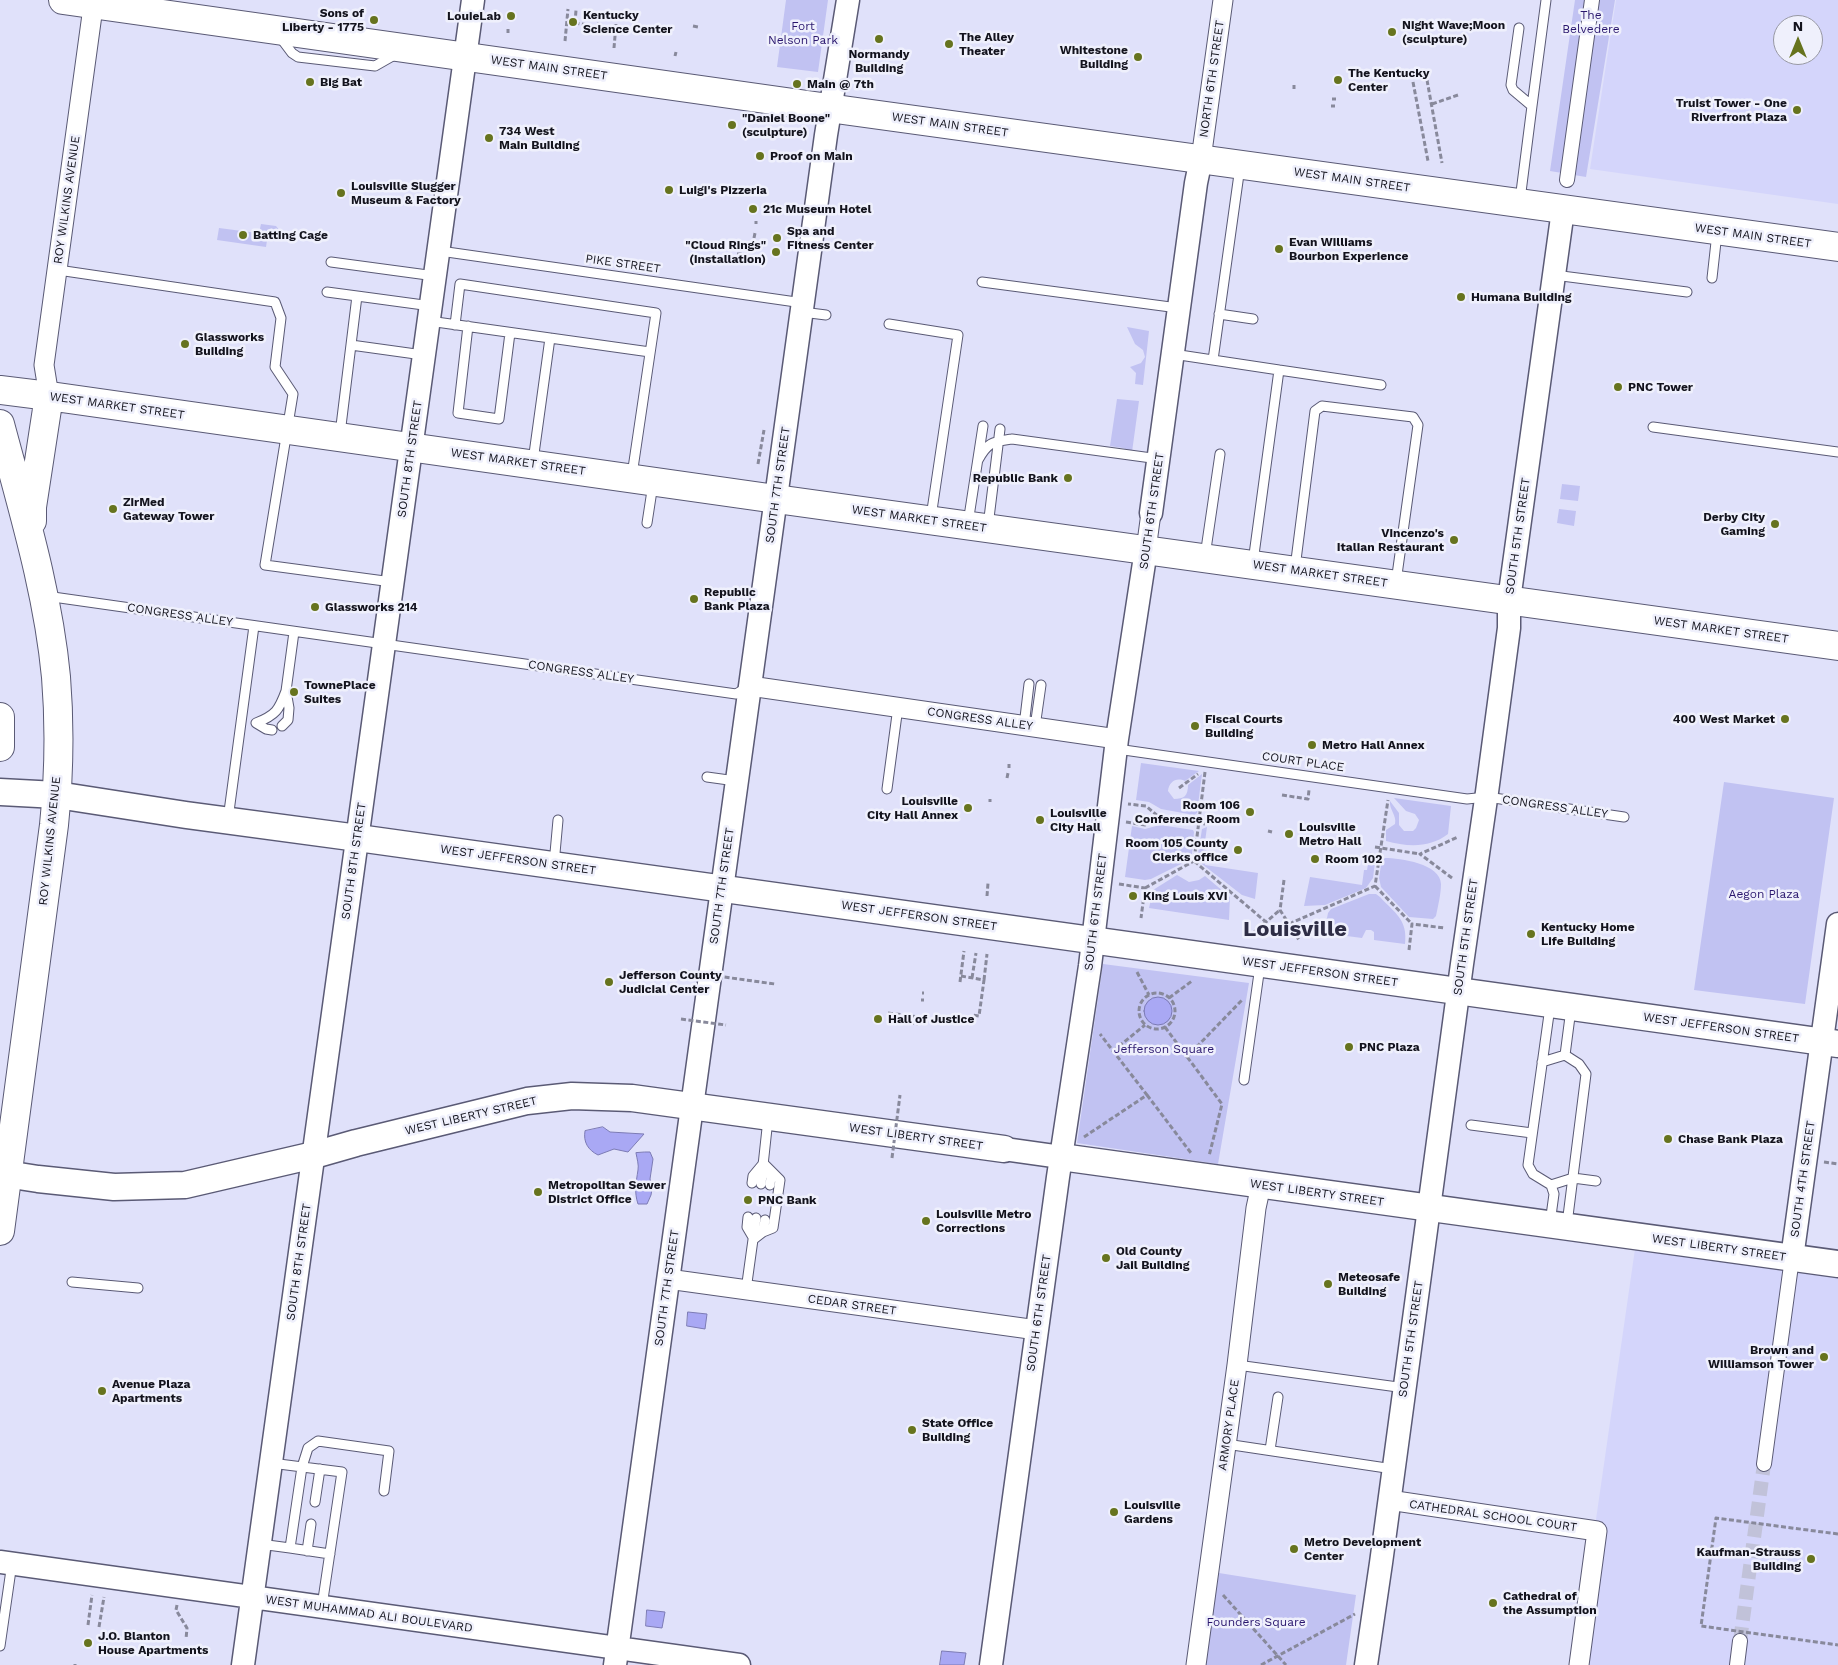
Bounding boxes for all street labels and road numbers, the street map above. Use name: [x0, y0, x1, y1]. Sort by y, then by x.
street label: NORTH 6TH STREET: [1197, 19, 1227, 139]
street label: WEST MAIN STREET: [490, 53, 608, 83]
street label: WEST MAIN STREET: [891, 110, 1009, 140]
street label: ROY WILKINS AVENUE: [51, 135, 83, 265]
street label: WEST MAIN STREET: [1293, 165, 1411, 195]
street label: WEST MAIN STREET: [1694, 221, 1812, 251]
street label: PIKE STREET: [585, 252, 661, 276]
street label: WEST MARKET STREET: [49, 389, 185, 423]
street label: SOUTH 8TH STREET: [395, 400, 425, 518]
street label: SOUTH 7TH STREET: [763, 426, 793, 544]
street label: WEST MARKET STREET: [450, 445, 586, 479]
street label: SOUTH 6TH STREET: [1137, 452, 1167, 570]
street label: SOUTH 5TH STREET: [1503, 477, 1533, 595]
street label: WEST MARKET STREET: [851, 502, 987, 536]
street label: WEST MARKET STREET: [1252, 557, 1388, 591]
street label: CONGRESS ALLEY: [126, 600, 234, 630]
street label: WEST MARKET STREET: [1653, 613, 1789, 647]
street label: CONGRESS ALLEY: [527, 657, 635, 687]
street label: CONGRESS ALLEY: [926, 704, 1034, 734]
street label: COURT PLACE: [1261, 749, 1345, 775]
street label: ROY WILKINS AVENUE: [36, 776, 64, 906]
street label: CONGRESS ALLEY: [1501, 792, 1609, 822]
street label: SOUTH 8TH STREET: [339, 802, 369, 920]
street label: SOUTH 7TH STREET: [707, 827, 737, 945]
street label: WEST JEFFERSON STREET: [439, 842, 597, 878]
street label: SOUTH 6TH STREET: [1082, 853, 1110, 971]
street label: SOUTH 5TH STREET: [1451, 878, 1481, 996]
street label: WEST JEFFERSON STREET: [840, 898, 998, 934]
street label: WEST JEFFERSON STREET: [1241, 954, 1399, 990]
street label: WEST JEFFERSON STREET: [1642, 1010, 1800, 1046]
street label: WEST LIBERTY STREET: [404, 1094, 538, 1138]
street label: WEST LIBERTY STREET: [848, 1120, 984, 1154]
street label: SOUTH 4TH STREET: [1788, 1120, 1818, 1238]
street label: WEST LIBERTY STREET: [1249, 1176, 1385, 1210]
street label: SOUTH 8TH STREET: [284, 1203, 314, 1321]
street label: SOUTH 7TH STREET: [652, 1229, 682, 1347]
street label: WEST LIBERTY STREET: [1651, 1231, 1787, 1265]
street label: SOUTH 6TH STREET: [1024, 1254, 1054, 1372]
street label: SOUTH 5TH STREET: [1396, 1280, 1426, 1398]
street label: CEDAR STREET: [807, 1292, 897, 1318]
street label: ARMORY PLACE: [1215, 1379, 1243, 1471]
street label: CATHEDRAL SCHOOL COURT: [1408, 1497, 1578, 1535]
street label: WEST MUHAMMAD ALI BOULEVARD: [265, 1592, 473, 1636]

